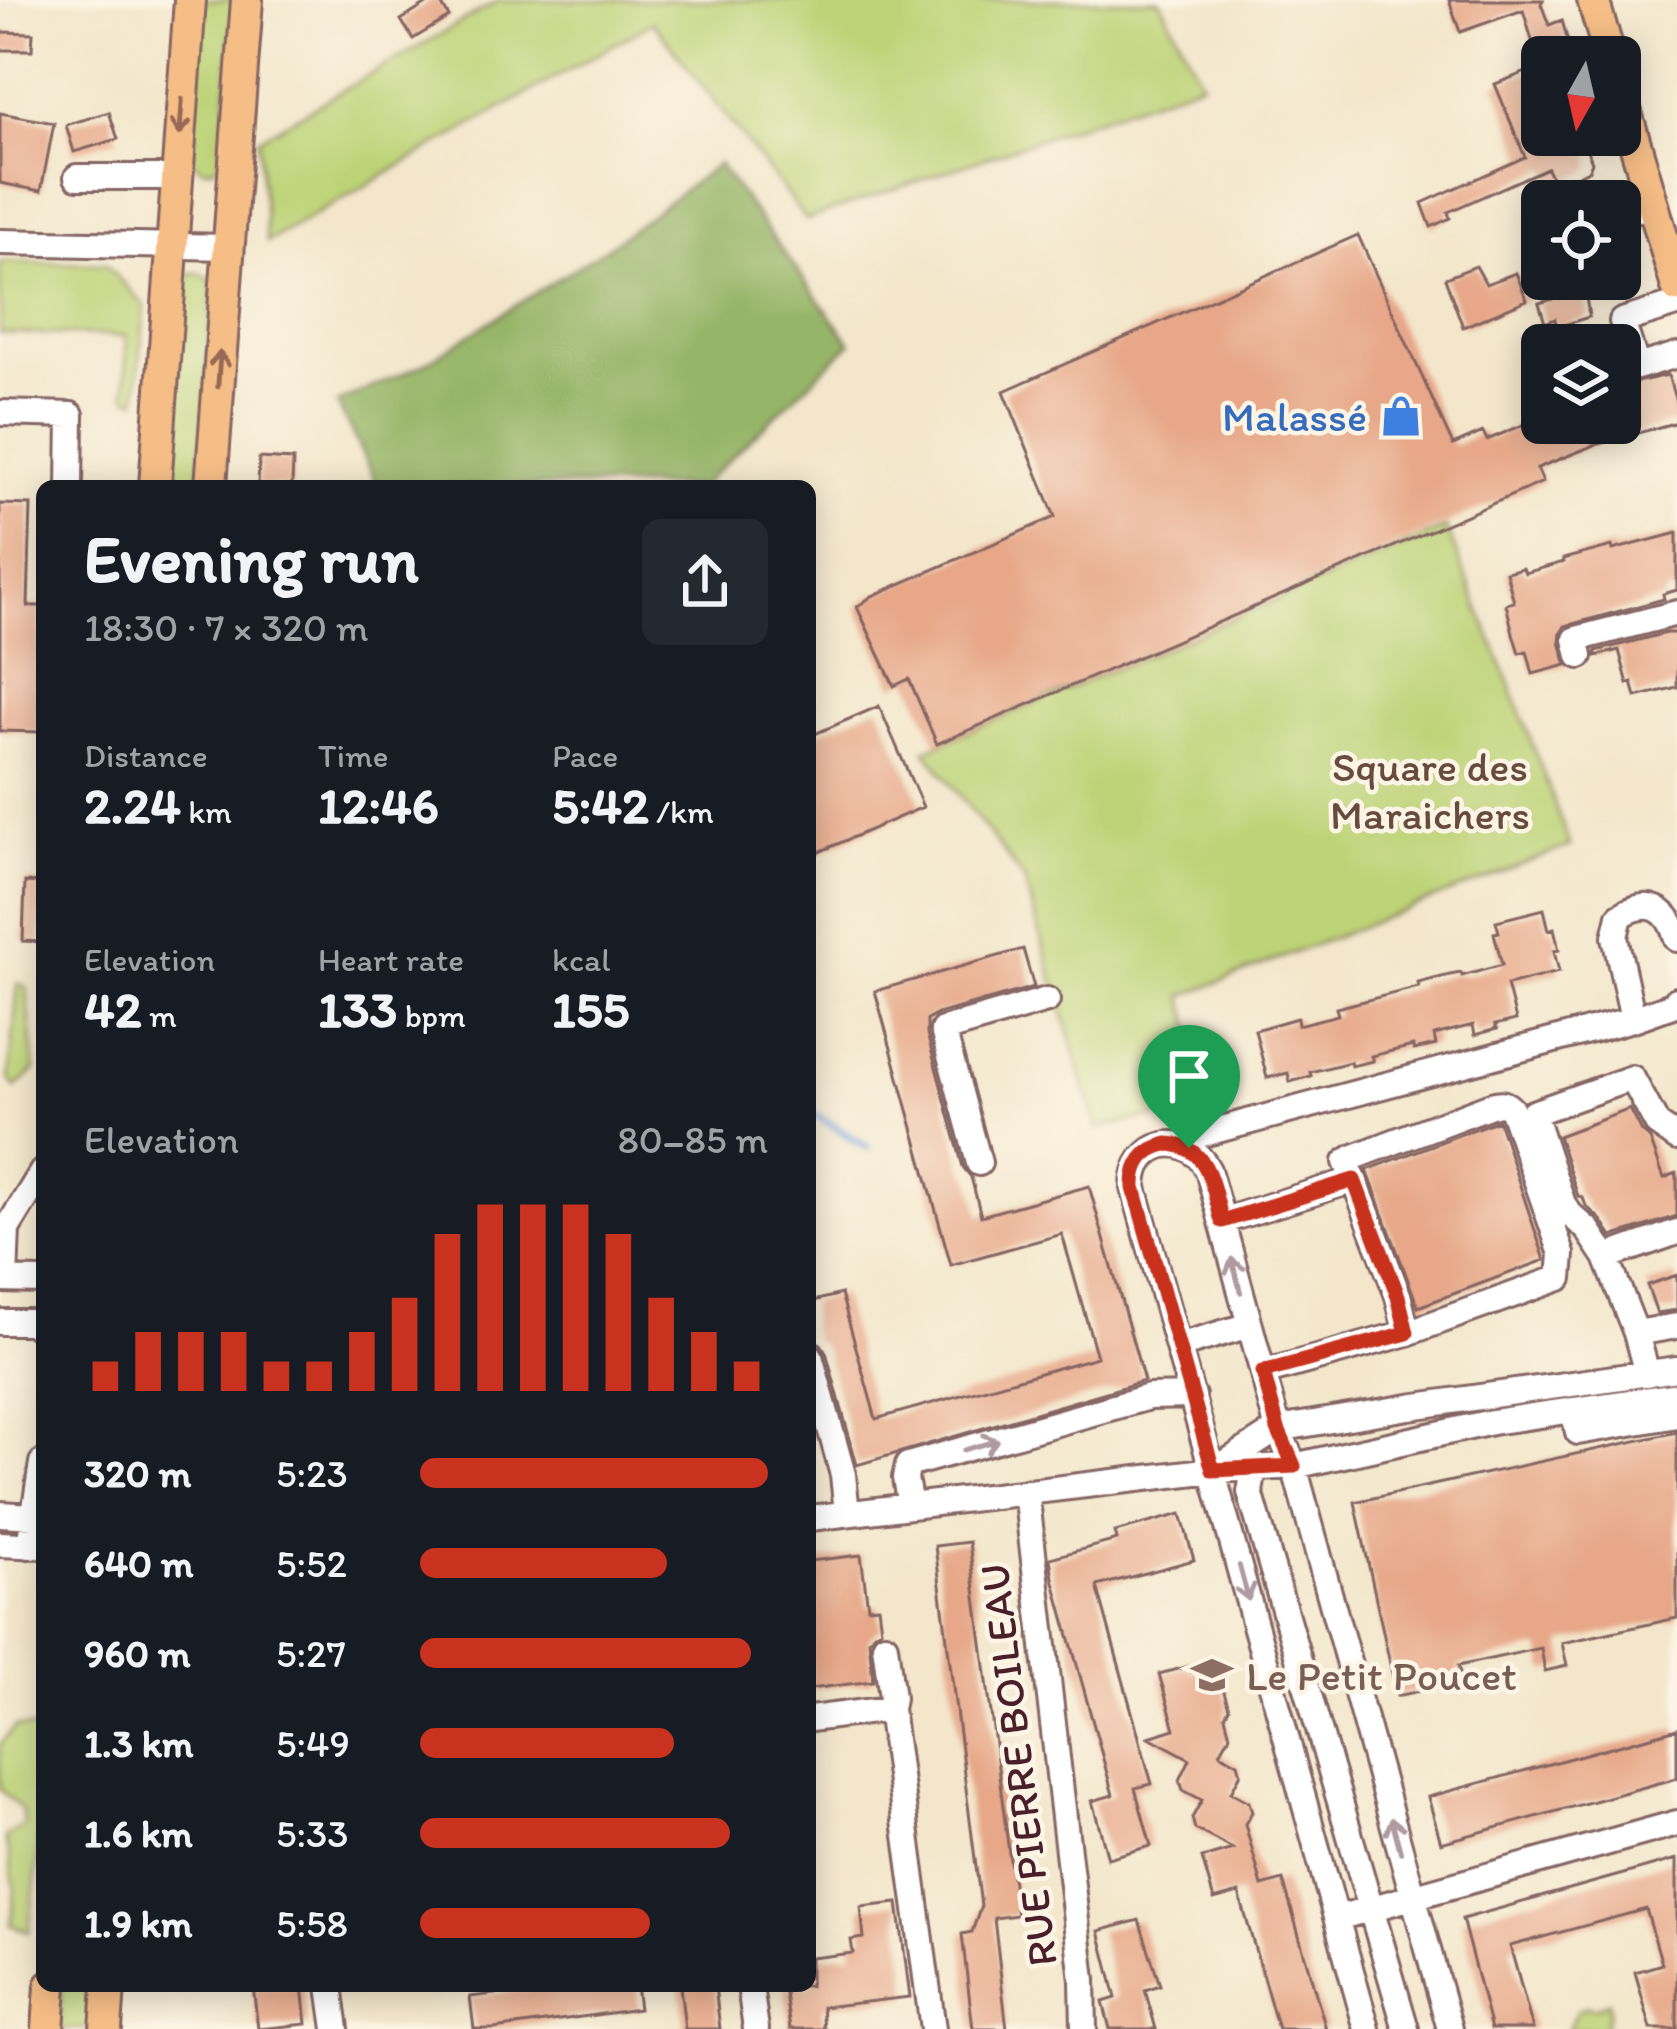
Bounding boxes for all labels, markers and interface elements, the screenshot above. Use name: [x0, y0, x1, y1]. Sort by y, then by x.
north arrow: [1521, 36, 1641, 156]
map controls: [1521, 36, 1641, 444]
one-way arrow: [169, 97, 192, 136]
button: locate: [1521, 180, 1641, 300]
button: layers: [1521, 324, 1641, 444]
one-way arrow: [208, 350, 231, 389]
place label: Malassé: [1222, 391, 1367, 442]
shop icon: Malassé: [1378, 393, 1424, 439]
text: Evening run: [84, 519, 419, 599]
button: share: [642, 519, 768, 645]
text: 18:30 · 7 × 320 m: [84, 604, 369, 651]
text: Distance: [84, 736, 208, 775]
text: Time: [318, 736, 388, 775]
text: Pace: [552, 736, 618, 775]
park label: Square des Maraichers: [1330, 741, 1530, 840]
text: 2.24: [84, 775, 181, 836]
text: 12:46: [318, 775, 439, 836]
text: 5:42: [552, 775, 649, 836]
text: km: [181, 792, 232, 831]
text: /km: [649, 792, 714, 831]
text: Elevation: [84, 940, 215, 979]
text: Heart rate: [318, 940, 464, 979]
text: kcal: [552, 940, 611, 979]
text: 42: [84, 979, 141, 1040]
text: 133: [318, 979, 397, 1040]
text: 155: [552, 979, 629, 1040]
text: m: [141, 996, 177, 1035]
text: bpm: [397, 996, 466, 1035]
pin: [1138, 1025, 1240, 1148]
icon: arrive: [1156, 1043, 1222, 1109]
text: Elevation: [84, 1116, 239, 1163]
text: 80–85 m: [617, 1116, 768, 1163]
one-way arrow: [1224, 1257, 1246, 1295]
one-way arrow: [961, 1432, 999, 1454]
text: 320 m: [84, 1450, 191, 1497]
text: 5:23: [276, 1450, 348, 1497]
text: 640 m: [84, 1540, 194, 1587]
text: 5:52: [276, 1540, 347, 1587]
street label: RUE PIERRE BOILEAU: [968, 1561, 1068, 1969]
one-way arrow: [1235, 1563, 1257, 1601]
text: 960 m: [84, 1630, 191, 1677]
text: 5:27: [276, 1630, 346, 1677]
place label: Le Petit Poucet: [1246, 1650, 1517, 1701]
school or university icon: Le Petit Poucet: [1189, 1652, 1235, 1698]
text: 1.3 km: [84, 1720, 193, 1767]
text: 5:49: [276, 1720, 350, 1767]
text: 1.6 km: [84, 1810, 193, 1857]
text: 5:33: [276, 1810, 349, 1857]
one-way arrow: [1384, 1817, 1406, 1855]
text: 1.9 km: [84, 1900, 192, 1947]
text: 5:58: [276, 1900, 348, 1947]

